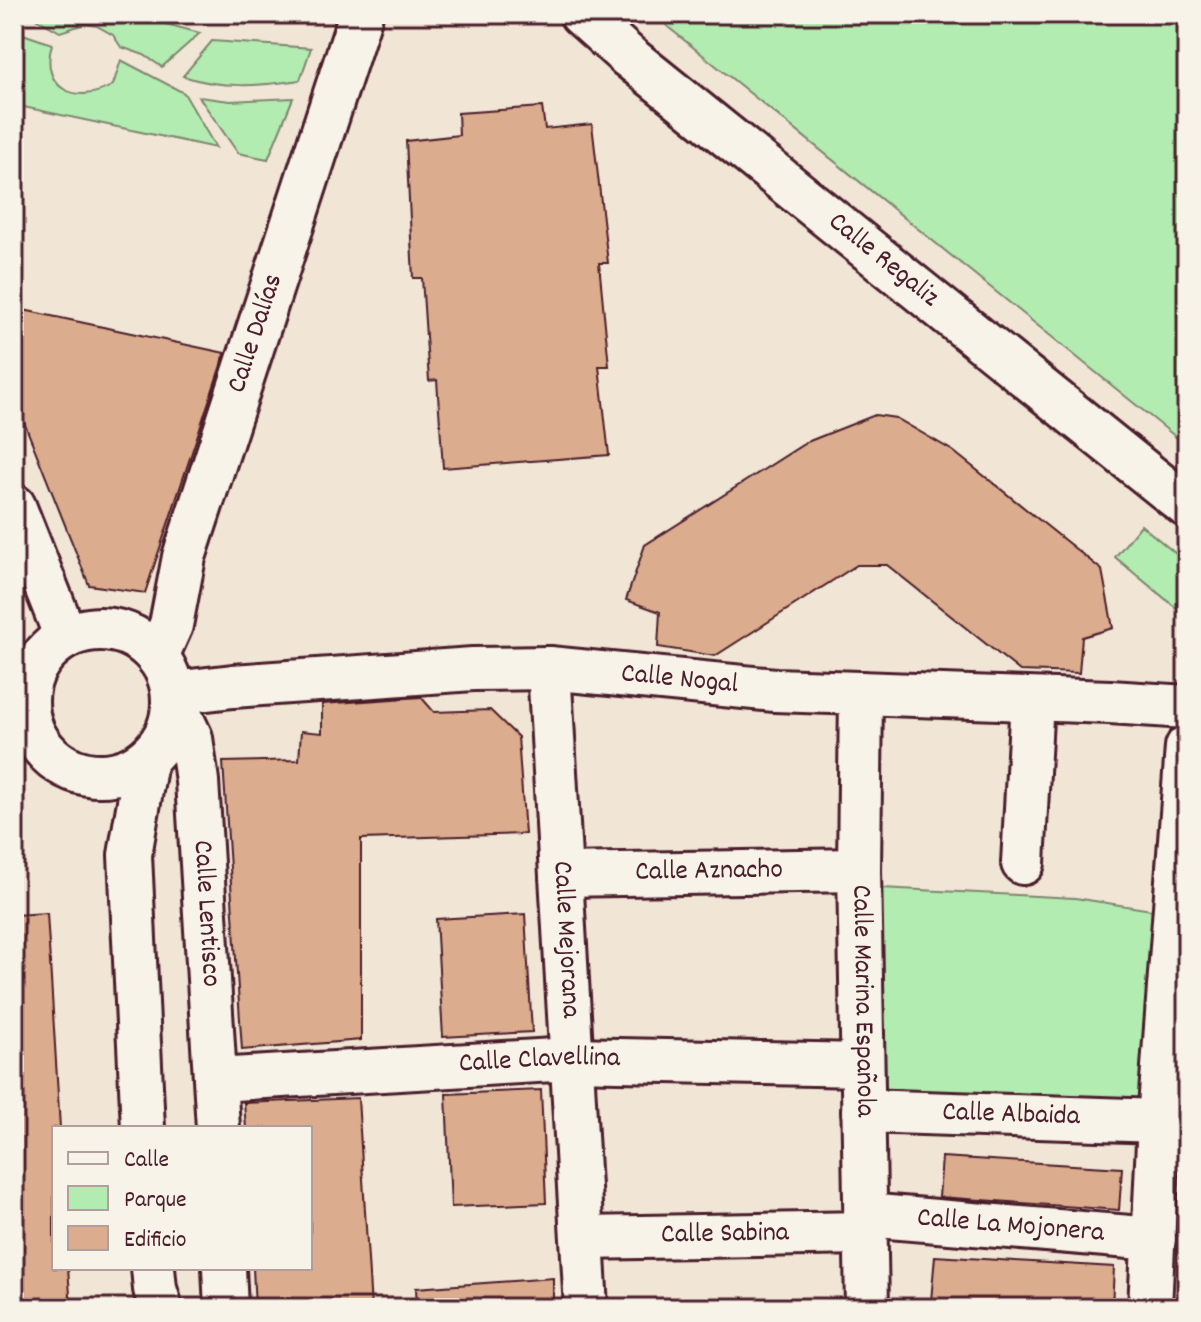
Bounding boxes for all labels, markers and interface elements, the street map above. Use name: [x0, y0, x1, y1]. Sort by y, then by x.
street label: Calle Regaliz: [818, 204, 947, 319]
street label: Calle Dalías: [219, 269, 295, 399]
street label: Calle Nogal: [619, 655, 740, 706]
street label: Calle Lentisco: [181, 839, 229, 988]
street label: Calle Aznacho: [635, 851, 783, 894]
street label: Calle Mejorana: [540, 860, 589, 1020]
street label: Calle Marina Española: [839, 884, 884, 1118]
street label: Calle Clavellina: [458, 1039, 621, 1086]
street label: Calle Albaida: [941, 1094, 1081, 1138]
legend: [52, 1126, 312, 1270]
text: Calle: [124, 1144, 169, 1178]
text: Parque: [124, 1184, 187, 1218]
street label: Calle La Mojonera: [915, 1199, 1106, 1255]
street label: Calle Sabina: [661, 1214, 790, 1257]
text: Edificio: [124, 1224, 186, 1258]

